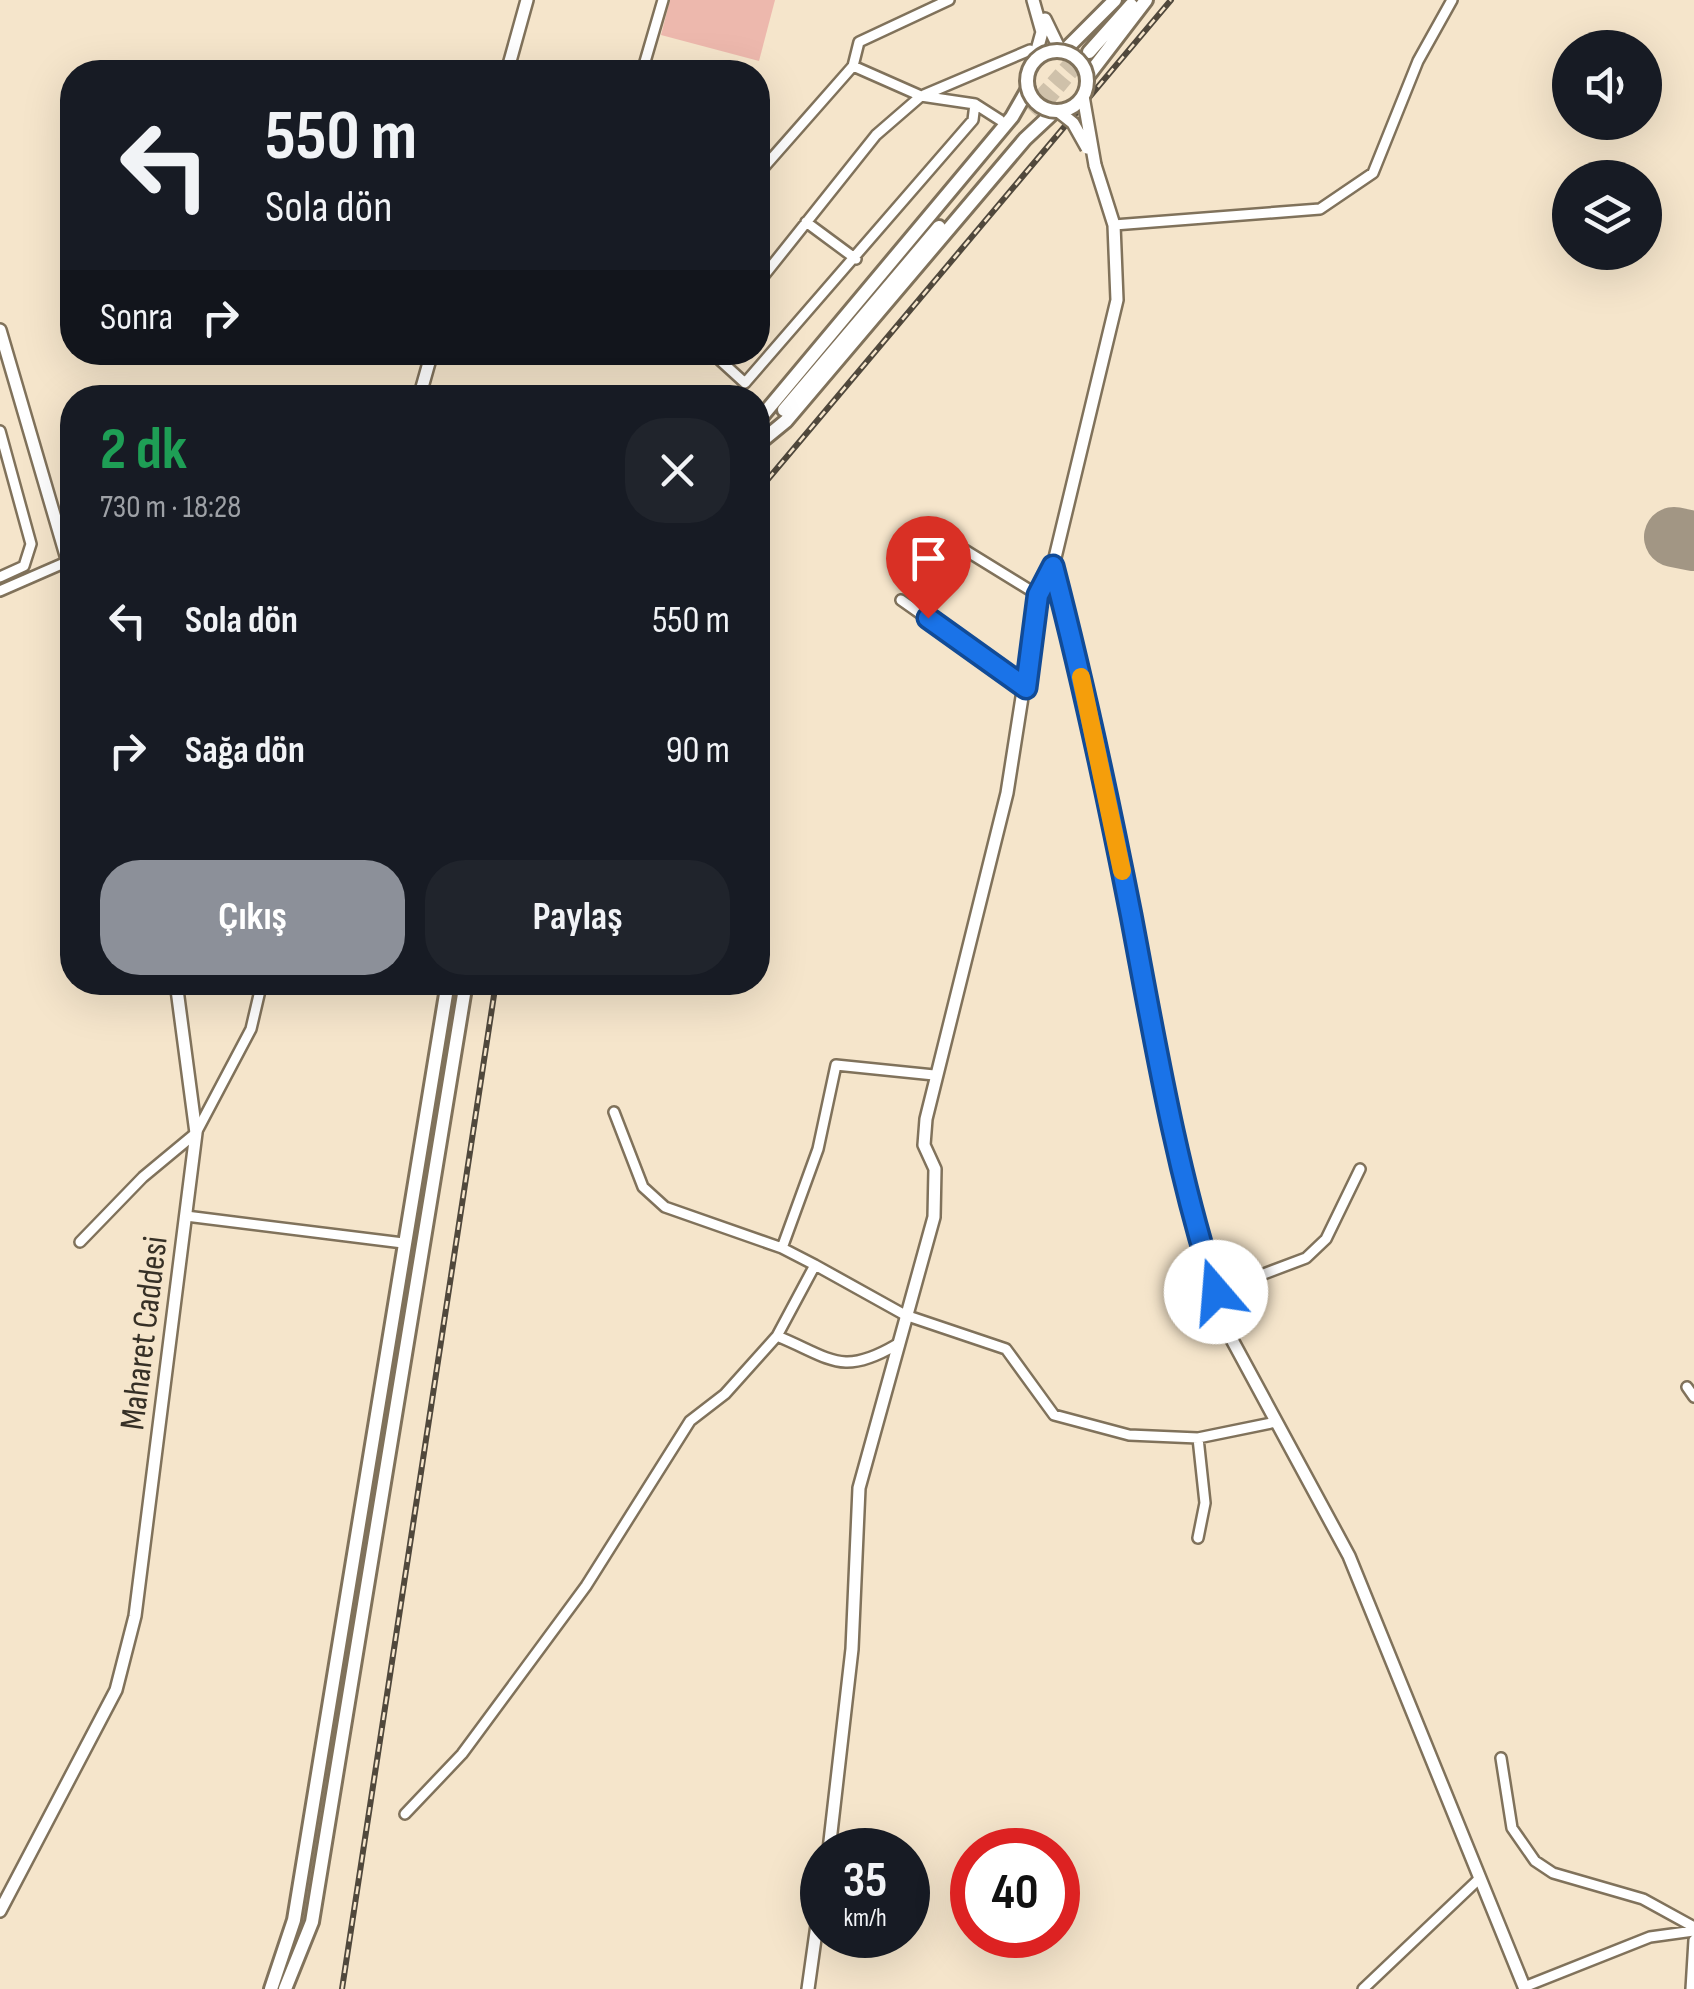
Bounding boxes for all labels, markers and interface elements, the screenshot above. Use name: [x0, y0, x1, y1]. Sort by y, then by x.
map controls: [1552, 30, 1662, 270]
button: sound: [1552, 30, 1662, 140]
text: 550 m: [265, 95, 417, 179]
icon: left: [100, 100, 230, 230]
button: layers: [1552, 160, 1662, 270]
text: Sola dön: [265, 180, 393, 235]
icon: right: [193, 290, 248, 345]
text: Sonra: [100, 295, 173, 340]
text: 2 dk: [100, 414, 187, 486]
button: close: [625, 418, 730, 523]
text: 730 m · 18:28: [100, 488, 241, 527]
pin: [886, 516, 971, 619]
icon: arrive: [901, 531, 956, 586]
icon: left: [100, 593, 155, 648]
text: Sola dön: [185, 598, 298, 643]
text: 550 m: [652, 598, 730, 643]
icon: right: [100, 723, 155, 778]
text: Sağa dön: [185, 728, 305, 773]
text: 90 m: [666, 728, 730, 773]
button: Çıkış: [100, 860, 405, 975]
button: Paylaş: [425, 860, 730, 975]
street label: Maharet Caddesi: [111, 1234, 178, 1432]
position arrow: [1164, 1240, 1268, 1344]
speed limit sign: 40: [950, 1828, 1080, 1958]
text: 35: [843, 1851, 887, 1911]
text: km/h: [843, 1903, 887, 1934]

